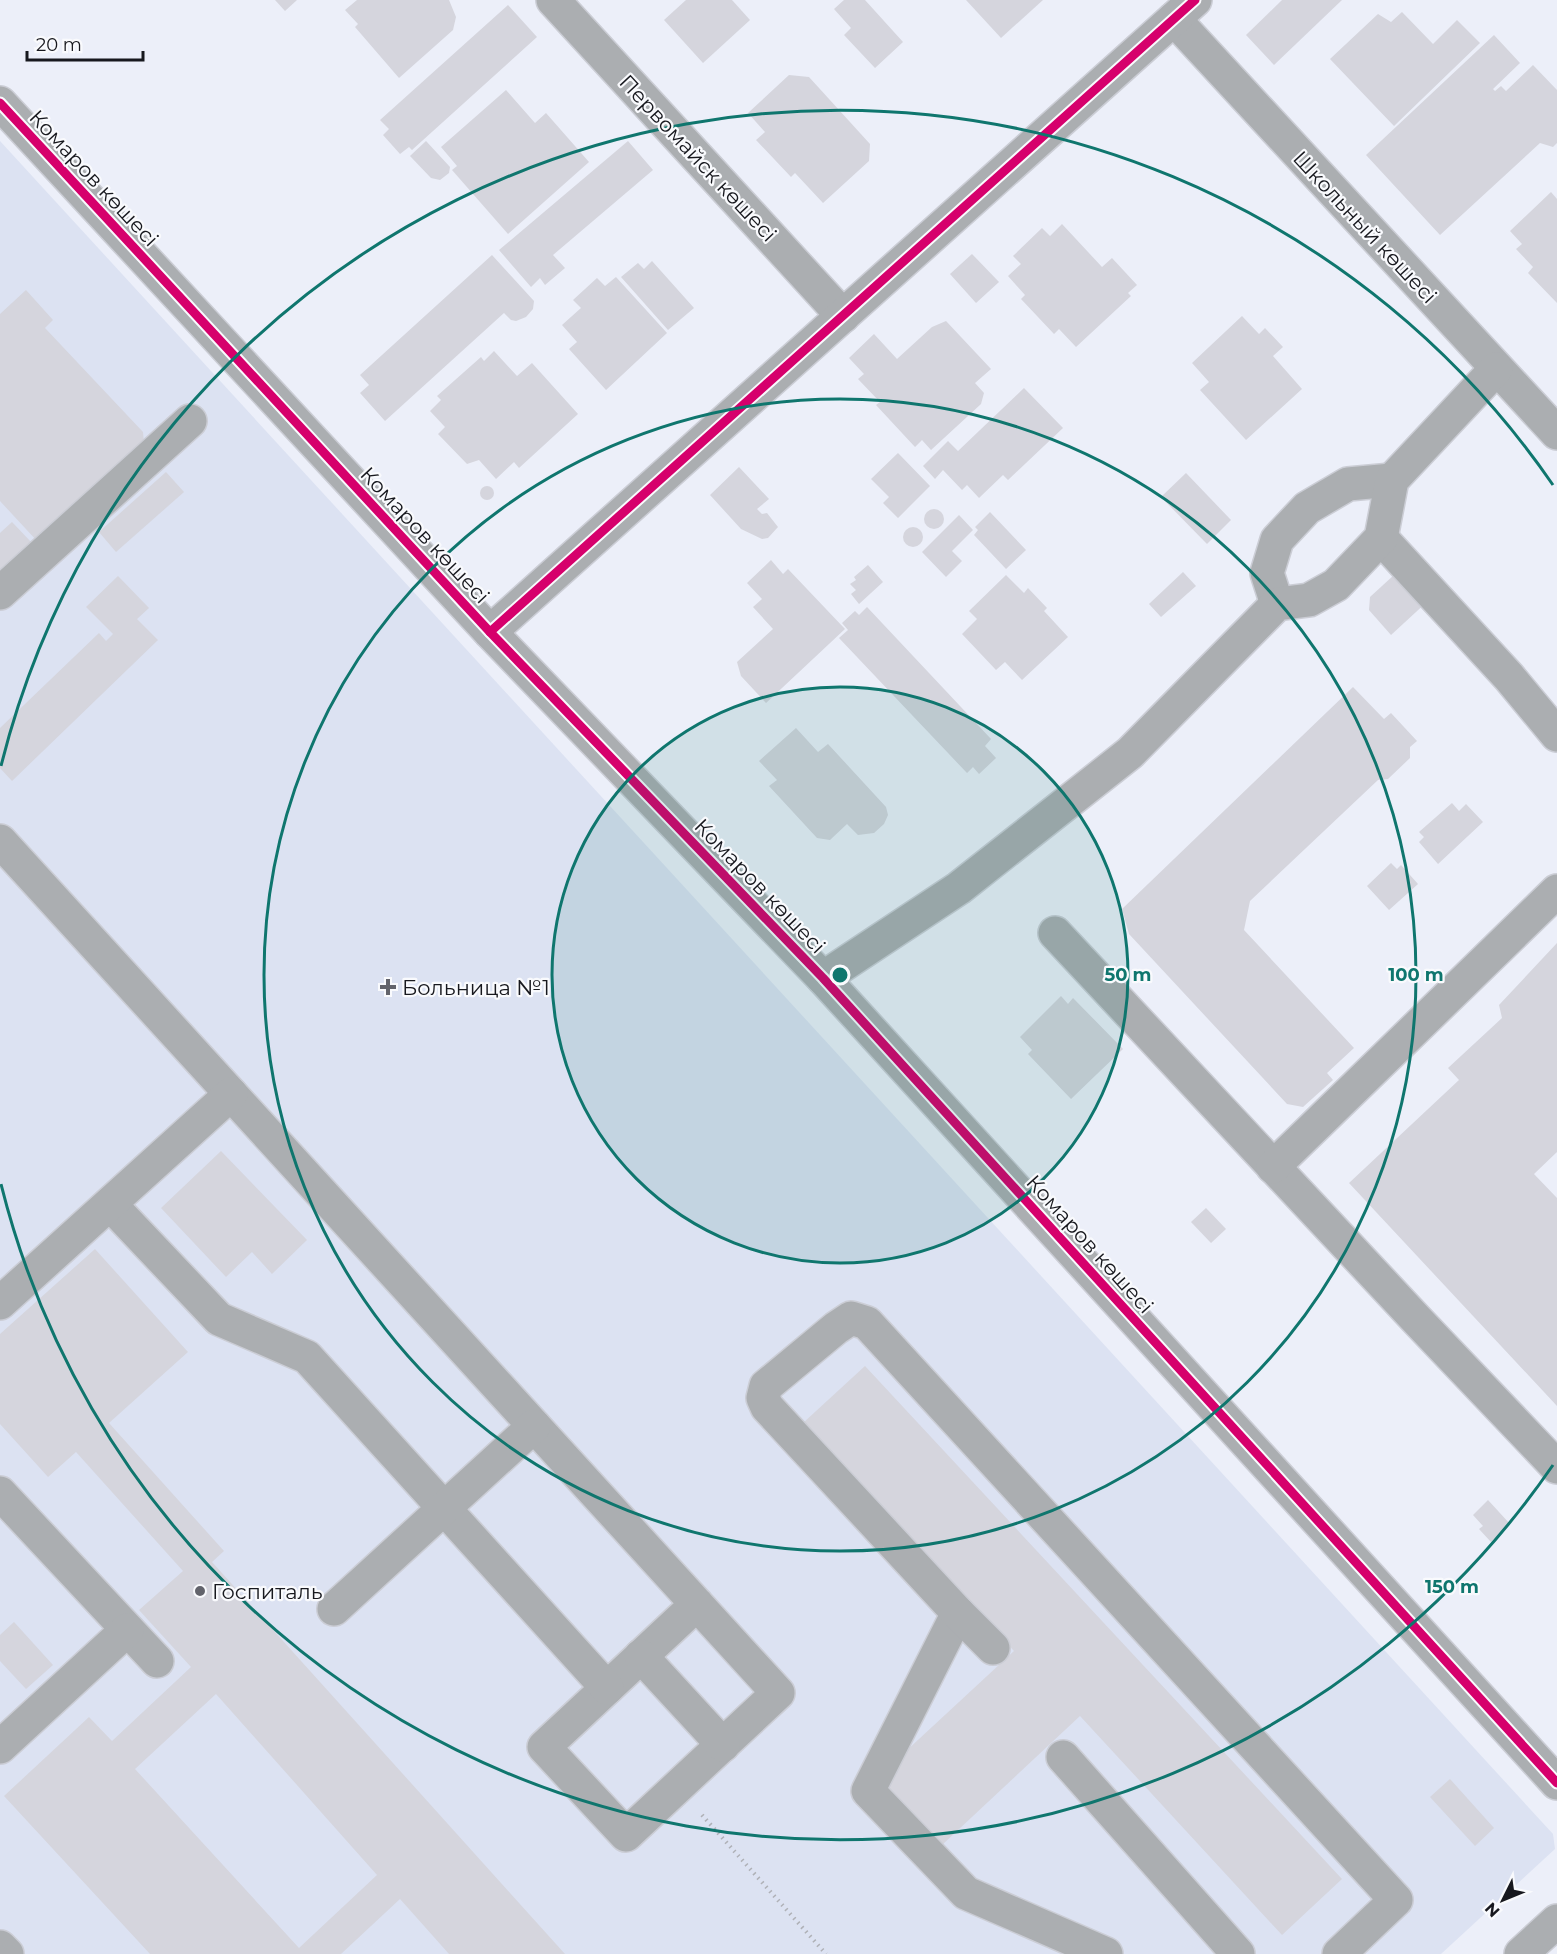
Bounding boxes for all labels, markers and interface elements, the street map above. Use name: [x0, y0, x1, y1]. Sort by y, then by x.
scale bar: [27, 24, 142, 62]
text: 20 m: [36, 34, 82, 56]
street label: Первомайск көшесі: [614, 69, 782, 247]
street label: Комаров көшесі: [24, 105, 164, 251]
street label: Школьный көшесі: [1288, 146, 1442, 308]
street label: Комаров көшесі: [355, 462, 495, 608]
street label: Комаров көшесі: [689, 813, 831, 959]
text: 50 m: [1105, 964, 1151, 986]
text: 100 m: [1388, 964, 1444, 986]
centre of rings: [830, 965, 850, 985]
place label: Больница №1: [402, 975, 550, 1000]
marker: Больница №1: [379, 978, 397, 996]
street label: Комаров көшесі: [1021, 1170, 1159, 1318]
text: 150 m: [1425, 1576, 1479, 1598]
place label: Госпиталь: [212, 1579, 323, 1604]
marker: Госпиталь: [193, 1584, 207, 1598]
north arrow: [1473, 1870, 1533, 1930]
text: N: [1481, 1899, 1504, 1921]

